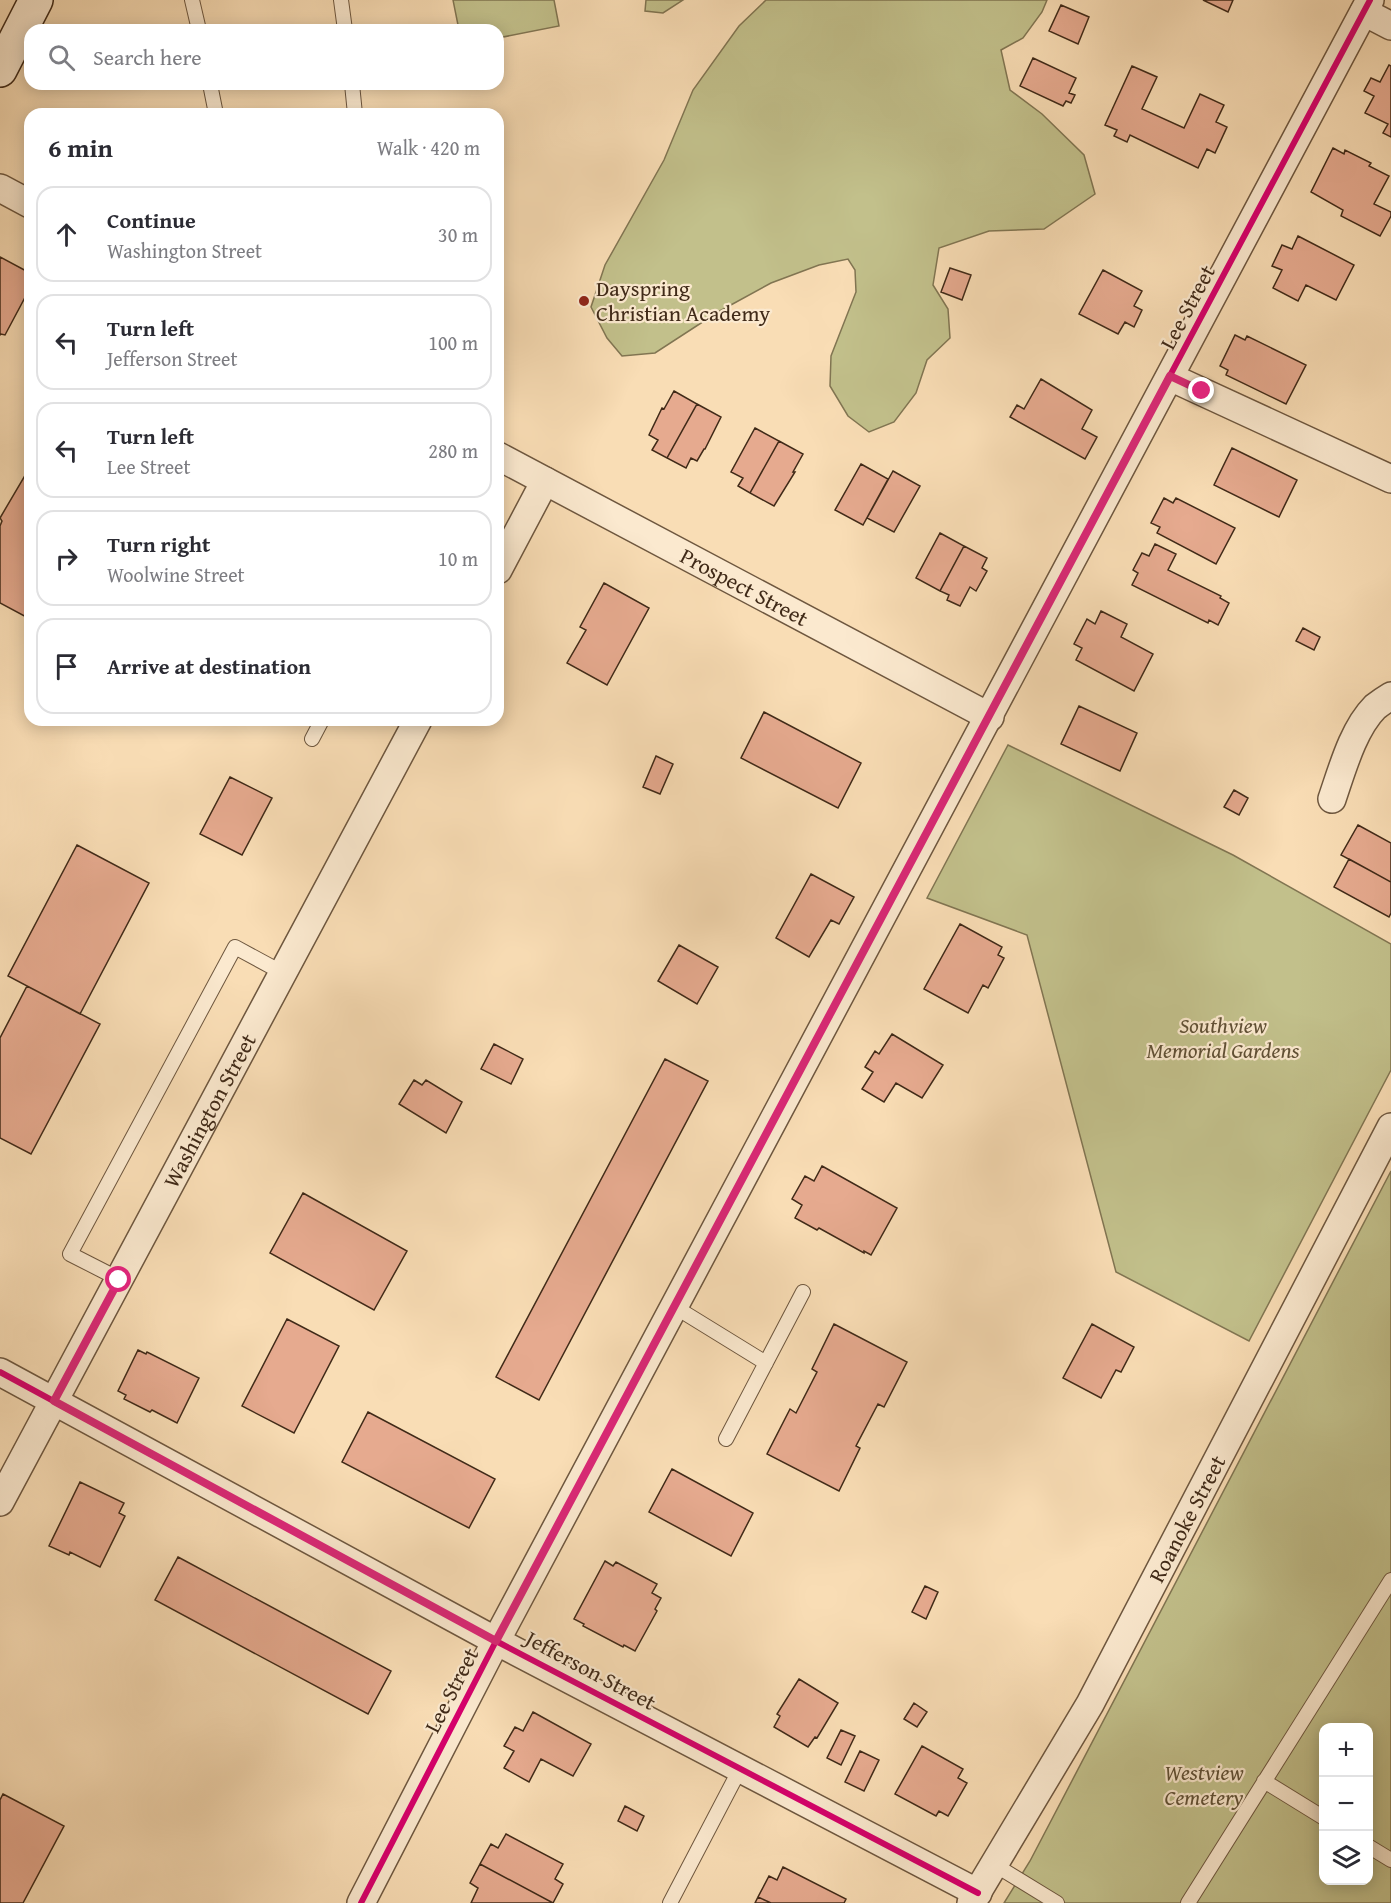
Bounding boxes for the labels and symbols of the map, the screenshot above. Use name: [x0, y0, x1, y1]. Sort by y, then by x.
street label: Lee Street: [1151, 259, 1223, 355]
place label: Dayspring Christian Academy: [596, 272, 770, 329]
marker: Dayspring Christian Academy: [577, 294, 591, 308]
route end: [1188, 377, 1214, 403]
street label: Prospect Street: [675, 540, 814, 634]
park label: Southview Memorial Gardens: [1147, 1009, 1300, 1066]
street label: Washington Street: [155, 1027, 264, 1193]
route start: [105, 1266, 131, 1292]
street label: Roanoke Street: [1140, 1449, 1233, 1588]
street label: Jefferson Street: [517, 1621, 662, 1718]
street label: Lee Street: [416, 1642, 486, 1738]
park label: Westview Cemetery: [1165, 1756, 1244, 1813]

